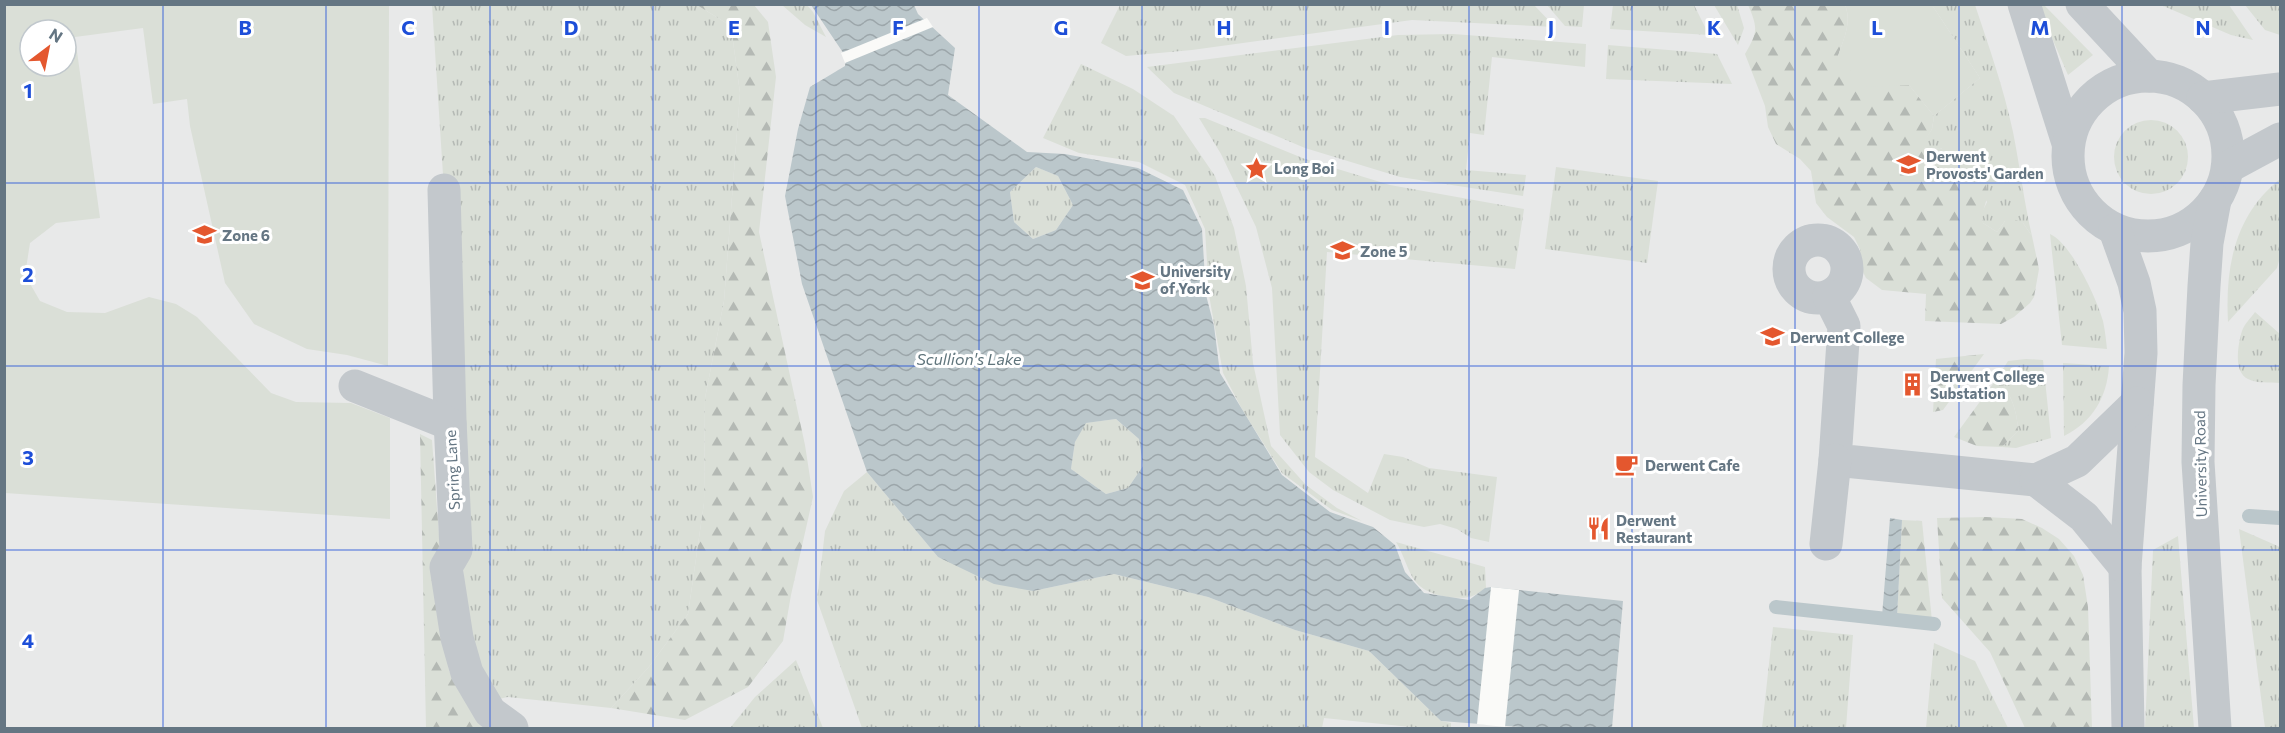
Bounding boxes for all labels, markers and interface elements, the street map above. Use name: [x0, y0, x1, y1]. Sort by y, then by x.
text: B: [238, 15, 252, 39]
text: C: [401, 15, 415, 39]
text: D: [564, 15, 578, 39]
text: E: [728, 15, 740, 39]
text: F: [892, 15, 904, 39]
text: G: [1054, 15, 1068, 39]
text: H: [1217, 15, 1232, 39]
text: I: [1384, 15, 1390, 39]
text: J: [1548, 15, 1554, 39]
text: K: [1707, 15, 1721, 39]
text: L: [1871, 15, 1883, 39]
text: M: [2030, 15, 2050, 39]
text: N: [2196, 15, 2211, 39]
north arrow: [18, 18, 78, 78]
text: N: [46, 24, 66, 46]
text: 1: [23, 78, 33, 102]
place label: Derwent Provosts' Garden: [1926, 147, 2044, 182]
school or university icon: Derwent Provosts' Garden: [1895, 152, 1921, 178]
place icon: Long Boi: [1243, 155, 1269, 181]
place label: Long Boi: [1274, 159, 1335, 177]
school or university icon: Zone 6: [191, 222, 217, 248]
place label: Zone 6: [222, 226, 270, 244]
school or university icon: Zone 5: [1329, 238, 1355, 264]
place label: Zone 5: [1360, 242, 1408, 260]
text: 2: [22, 262, 34, 286]
place label: University of York: [1160, 262, 1232, 297]
school or university icon: University of York: [1129, 267, 1155, 293]
school or university icon: Derwent College: [1759, 324, 1785, 350]
place label: Derwent College: [1790, 328, 1904, 346]
water label: Scullion's Lake: [916, 349, 1022, 368]
place label: Derwent College Substation: [1930, 367, 2044, 402]
building icon: Derwent College Substation: [1899, 372, 1925, 398]
street label: University Road: [2190, 410, 2210, 518]
street label: Spring Lane: [441, 429, 463, 510]
text: 3: [22, 445, 34, 469]
cafe icon: Derwent Cafe: [1614, 452, 1640, 478]
place label: Derwent Cafe: [1645, 456, 1740, 474]
place label: Derwent Restaurant: [1616, 511, 1692, 546]
restaurant icon: Derwent Restaurant: [1585, 516, 1611, 542]
text: 4: [22, 628, 34, 652]

